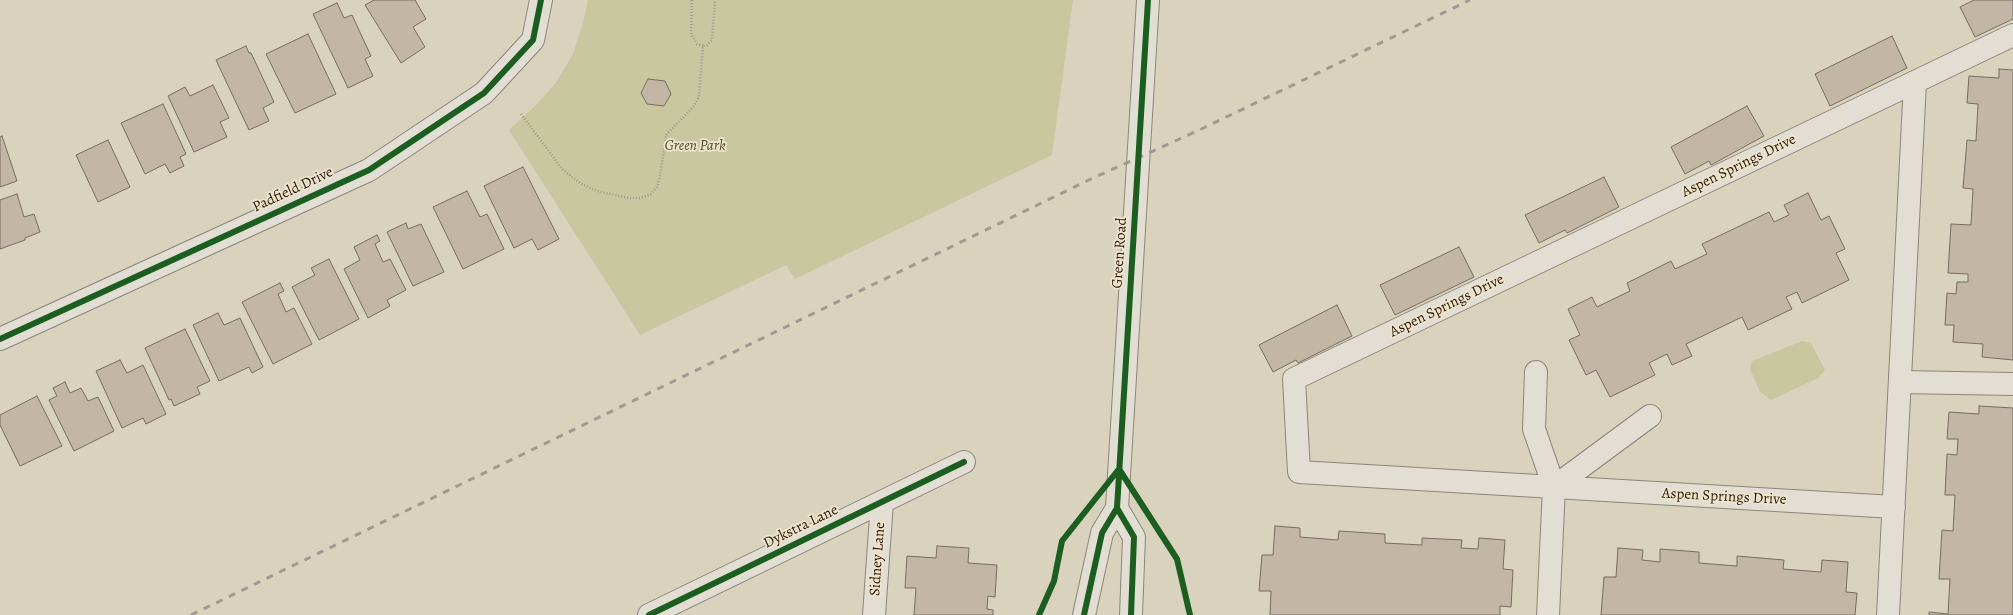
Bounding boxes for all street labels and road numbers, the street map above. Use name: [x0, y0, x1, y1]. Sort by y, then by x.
street label: Aspen Springs Drive: [1679, 131, 1799, 201]
street label: Padfield Drive: [250, 163, 336, 217]
street label: Green Road: [1109, 217, 1131, 289]
street label: Aspen Springs Drive: [1387, 271, 1507, 341]
street label: Aspen Springs Drive: [1661, 485, 1787, 509]
street label: Dykstra Lane: [761, 501, 841, 553]
street label: Sidney Lane: [866, 521, 890, 597]

